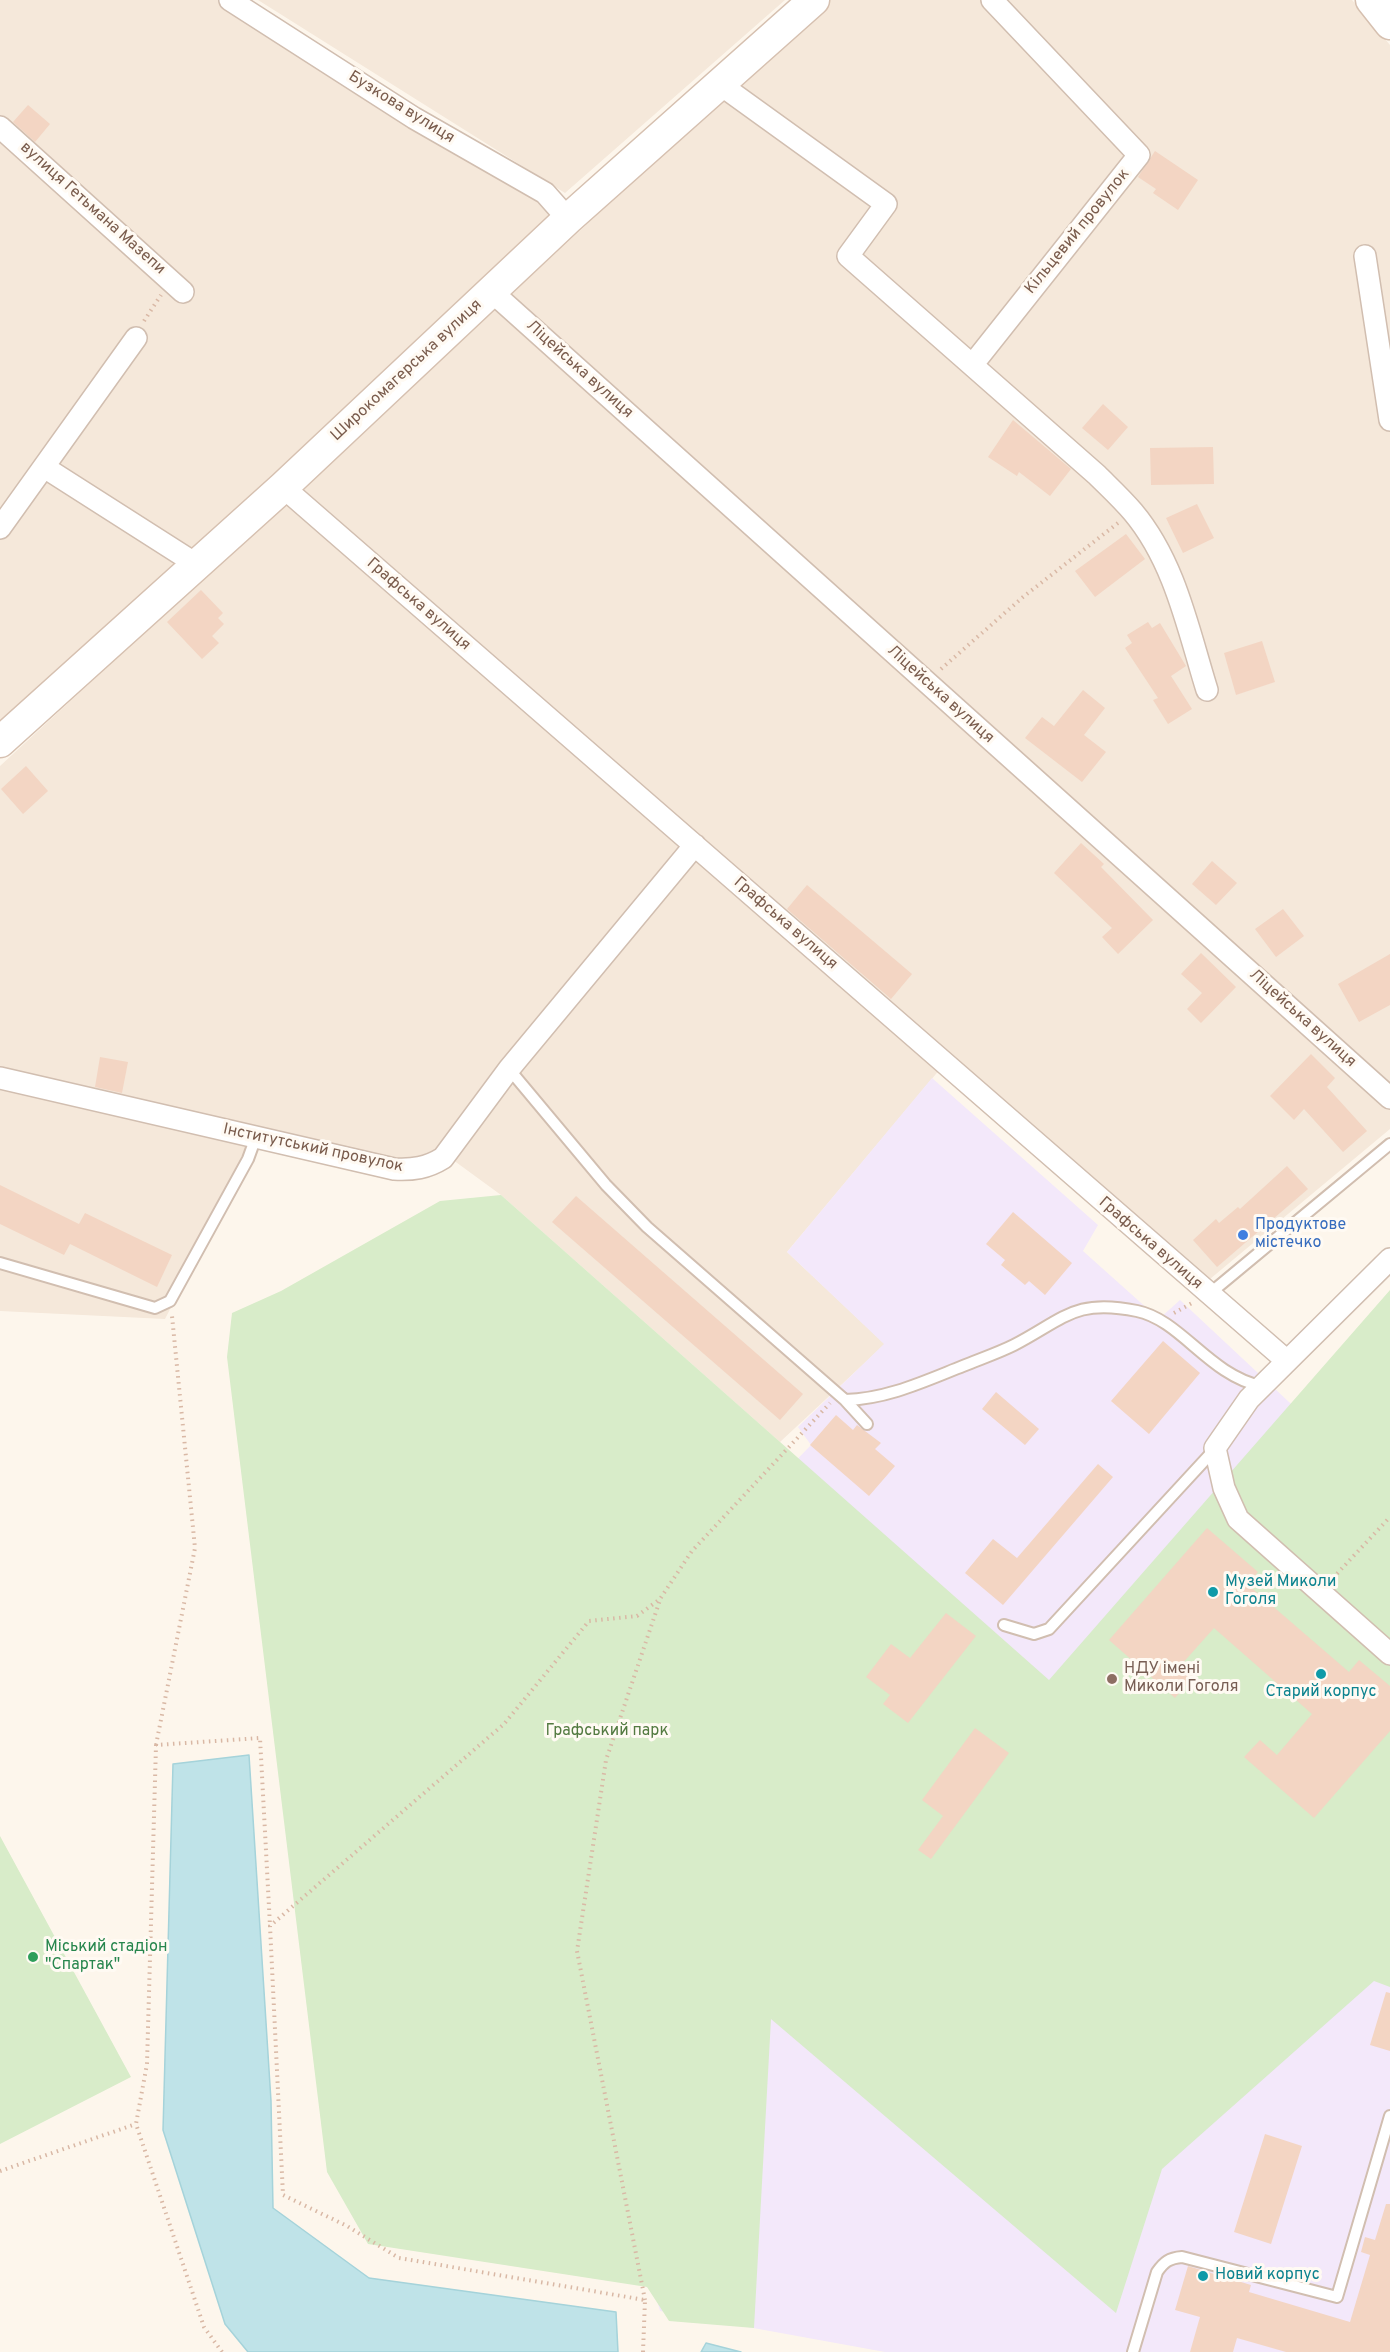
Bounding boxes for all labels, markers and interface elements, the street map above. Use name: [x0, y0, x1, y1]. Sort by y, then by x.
street label: Бузкова вулиця: [344, 68, 458, 148]
street label: вулиця Гетьмана Мазепи: [15, 139, 169, 279]
street label: Кільцевий провулок: [1022, 165, 1134, 299]
street label: Широкомагерська вулиця: [328, 296, 486, 446]
street label: Ліцейська вулиця: [522, 317, 636, 423]
street label: Графська вулиця: [362, 555, 474, 655]
street label: Ліцейська вулиця: [883, 642, 997, 748]
street label: Графська вулиця: [729, 874, 841, 974]
street label: Ліцейська вулиця: [1245, 966, 1359, 1072]
street label: Інститутський провулок: [221, 1121, 405, 1177]
street label: Графська вулиця: [1094, 1194, 1206, 1294]
place label: Продуктове містечко: [1255, 1216, 1346, 1254]
marker: Продуктове містечко: [1236, 1228, 1250, 1242]
place label: Музей Миколи Гоголя: [1225, 1573, 1336, 1611]
marker: Музей Миколи Гоголя: [1206, 1585, 1220, 1599]
place label: НДУ імені Миколи Гоголя: [1124, 1660, 1239, 1698]
marker: Старий корпус: [1314, 1667, 1328, 1681]
marker: НДУ імені Миколи Гоголя: [1105, 1672, 1119, 1686]
place label: Старий корпус: [1266, 1683, 1376, 1703]
park label: Графський парк: [545, 1722, 669, 1742]
place label: Міський стадіон "Спартак": [45, 1938, 167, 1976]
marker: Міський стадіон "Спартак": [26, 1950, 40, 1964]
place label: Новий корпус: [1215, 2266, 1320, 2286]
marker: Новий корпус: [1196, 2269, 1210, 2283]

